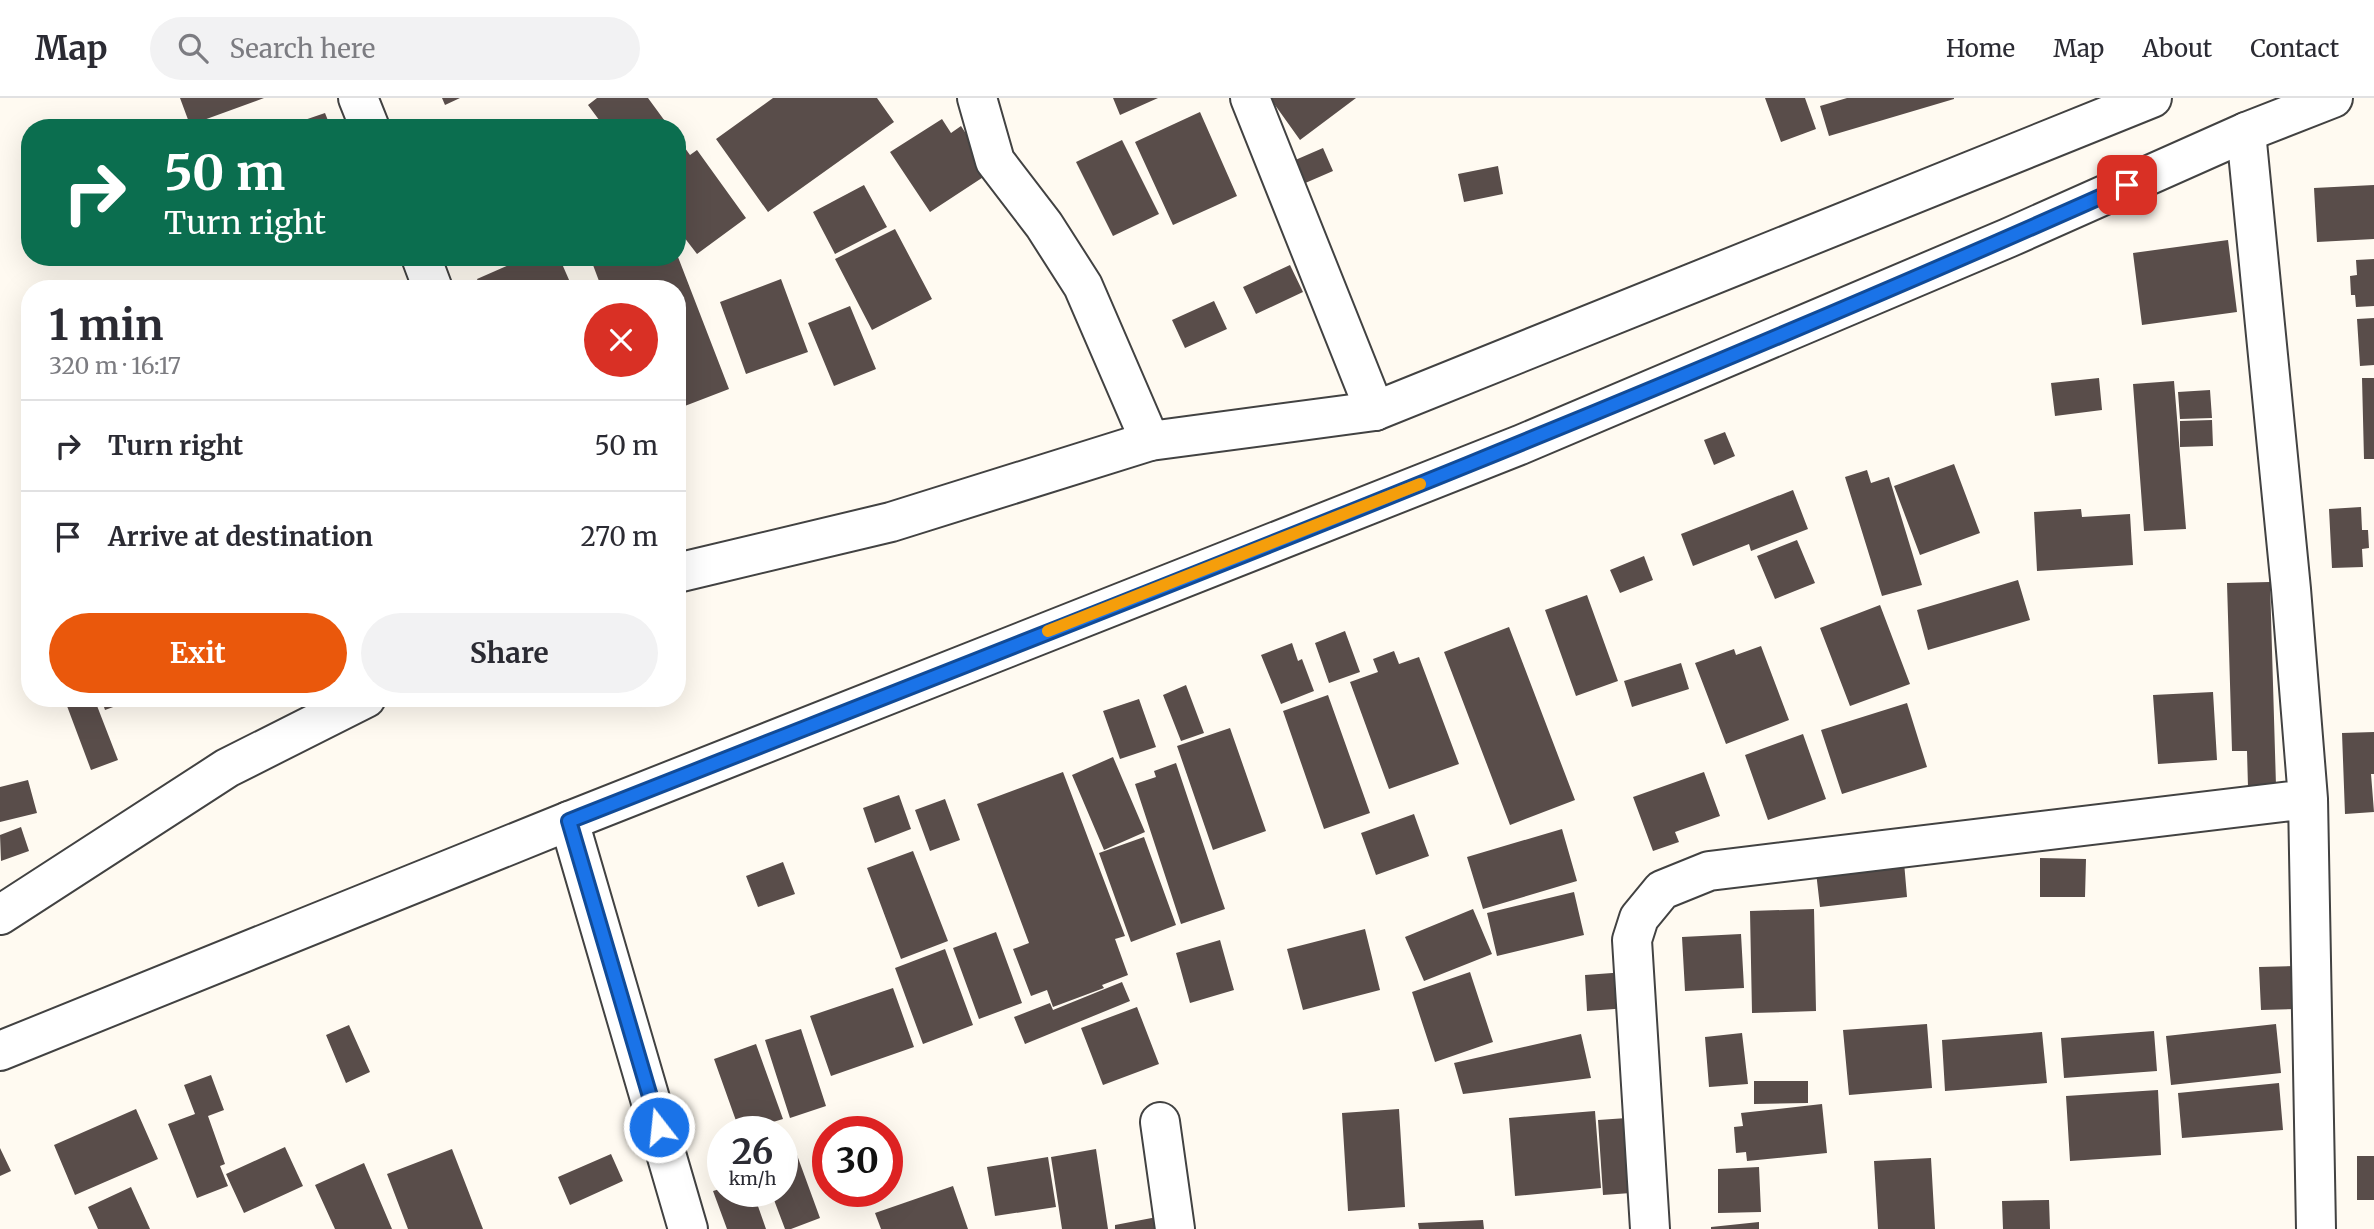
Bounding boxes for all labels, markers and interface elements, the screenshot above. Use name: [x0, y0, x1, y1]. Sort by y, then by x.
search box: [150, 17, 640, 80]
text: Map: [35, 28, 108, 69]
icon: search: [174, 29, 212, 67]
text: Search here: [230, 32, 375, 65]
text: Home: [1946, 33, 2015, 64]
text: Map: [2053, 33, 2104, 64]
text: About: [2142, 33, 2212, 64]
text: Contact: [2250, 33, 2339, 64]
text: 50 m: [164, 142, 285, 203]
icon: right: [49, 147, 140, 238]
pin: [2097, 155, 2157, 215]
icon: arrive: [2108, 166, 2146, 204]
text: Turn right: [164, 203, 326, 243]
text: 1 min: [49, 299, 163, 351]
button: close: [584, 303, 658, 377]
text: 320 m · 16:17: [49, 351, 181, 380]
icon: right: [49, 427, 87, 465]
text: Turn right: [108, 429, 243, 462]
text: 50 m: [594, 429, 658, 462]
icon: arrive: [49, 518, 87, 556]
text: Arrive at destination: [108, 520, 373, 553]
text: 270 m: [581, 520, 658, 553]
button: Exit: [49, 613, 347, 693]
button: Share: [361, 613, 658, 693]
position arrow: [622, 1090, 696, 1164]
speed limit sign: 30: [812, 1116, 903, 1207]
text: 26: [732, 1130, 773, 1174]
text: km/h: [729, 1167, 776, 1190]

